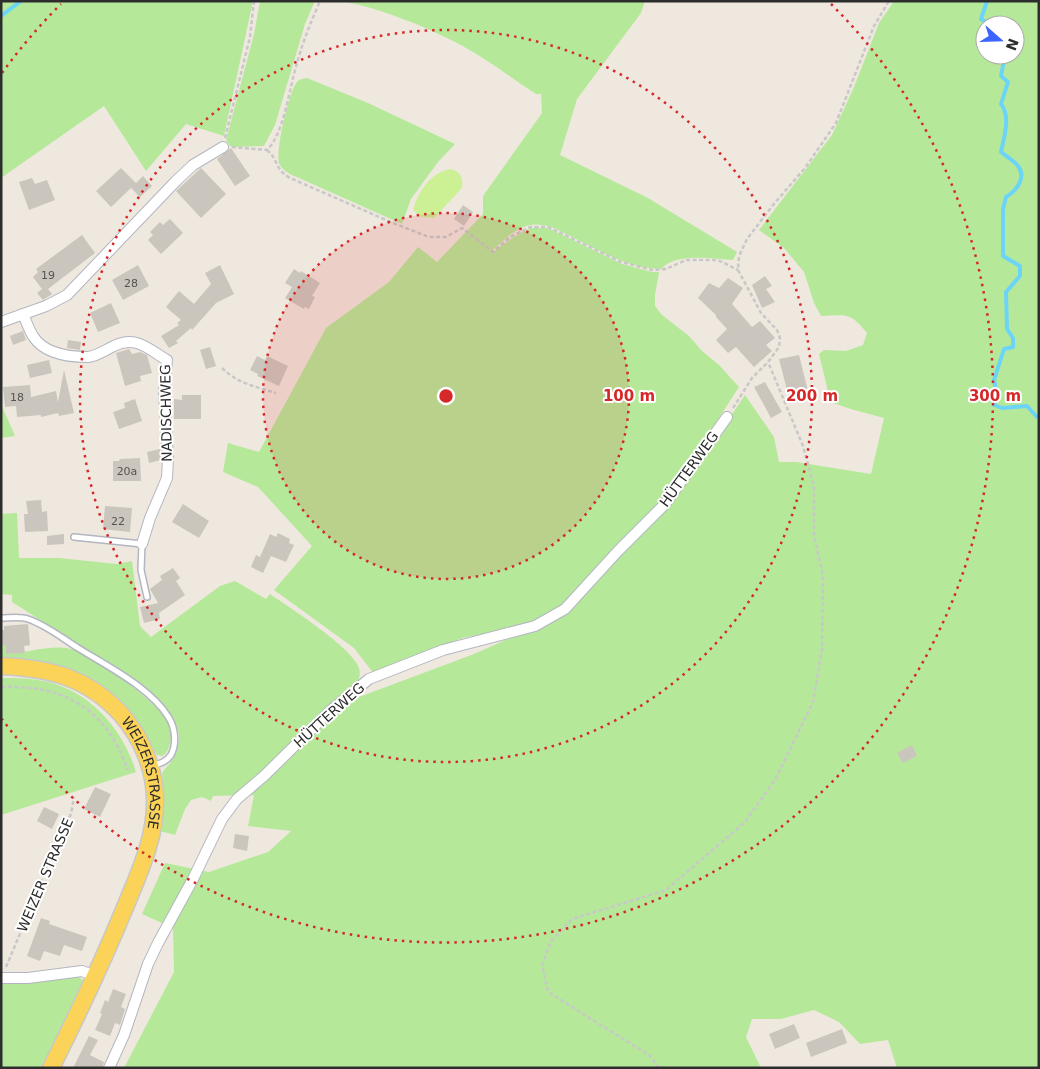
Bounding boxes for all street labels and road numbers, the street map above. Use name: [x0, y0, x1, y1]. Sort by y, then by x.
street label: NADISCHWEG: [157, 364, 175, 462]
street label: HÜTTERWEG: [656, 428, 722, 510]
street label: HÜTTERWEG: [290, 678, 367, 751]
street label: WEIZERSTRASSE: [118, 714, 163, 831]
street label: WEIZER STRASSE: [14, 816, 76, 934]

